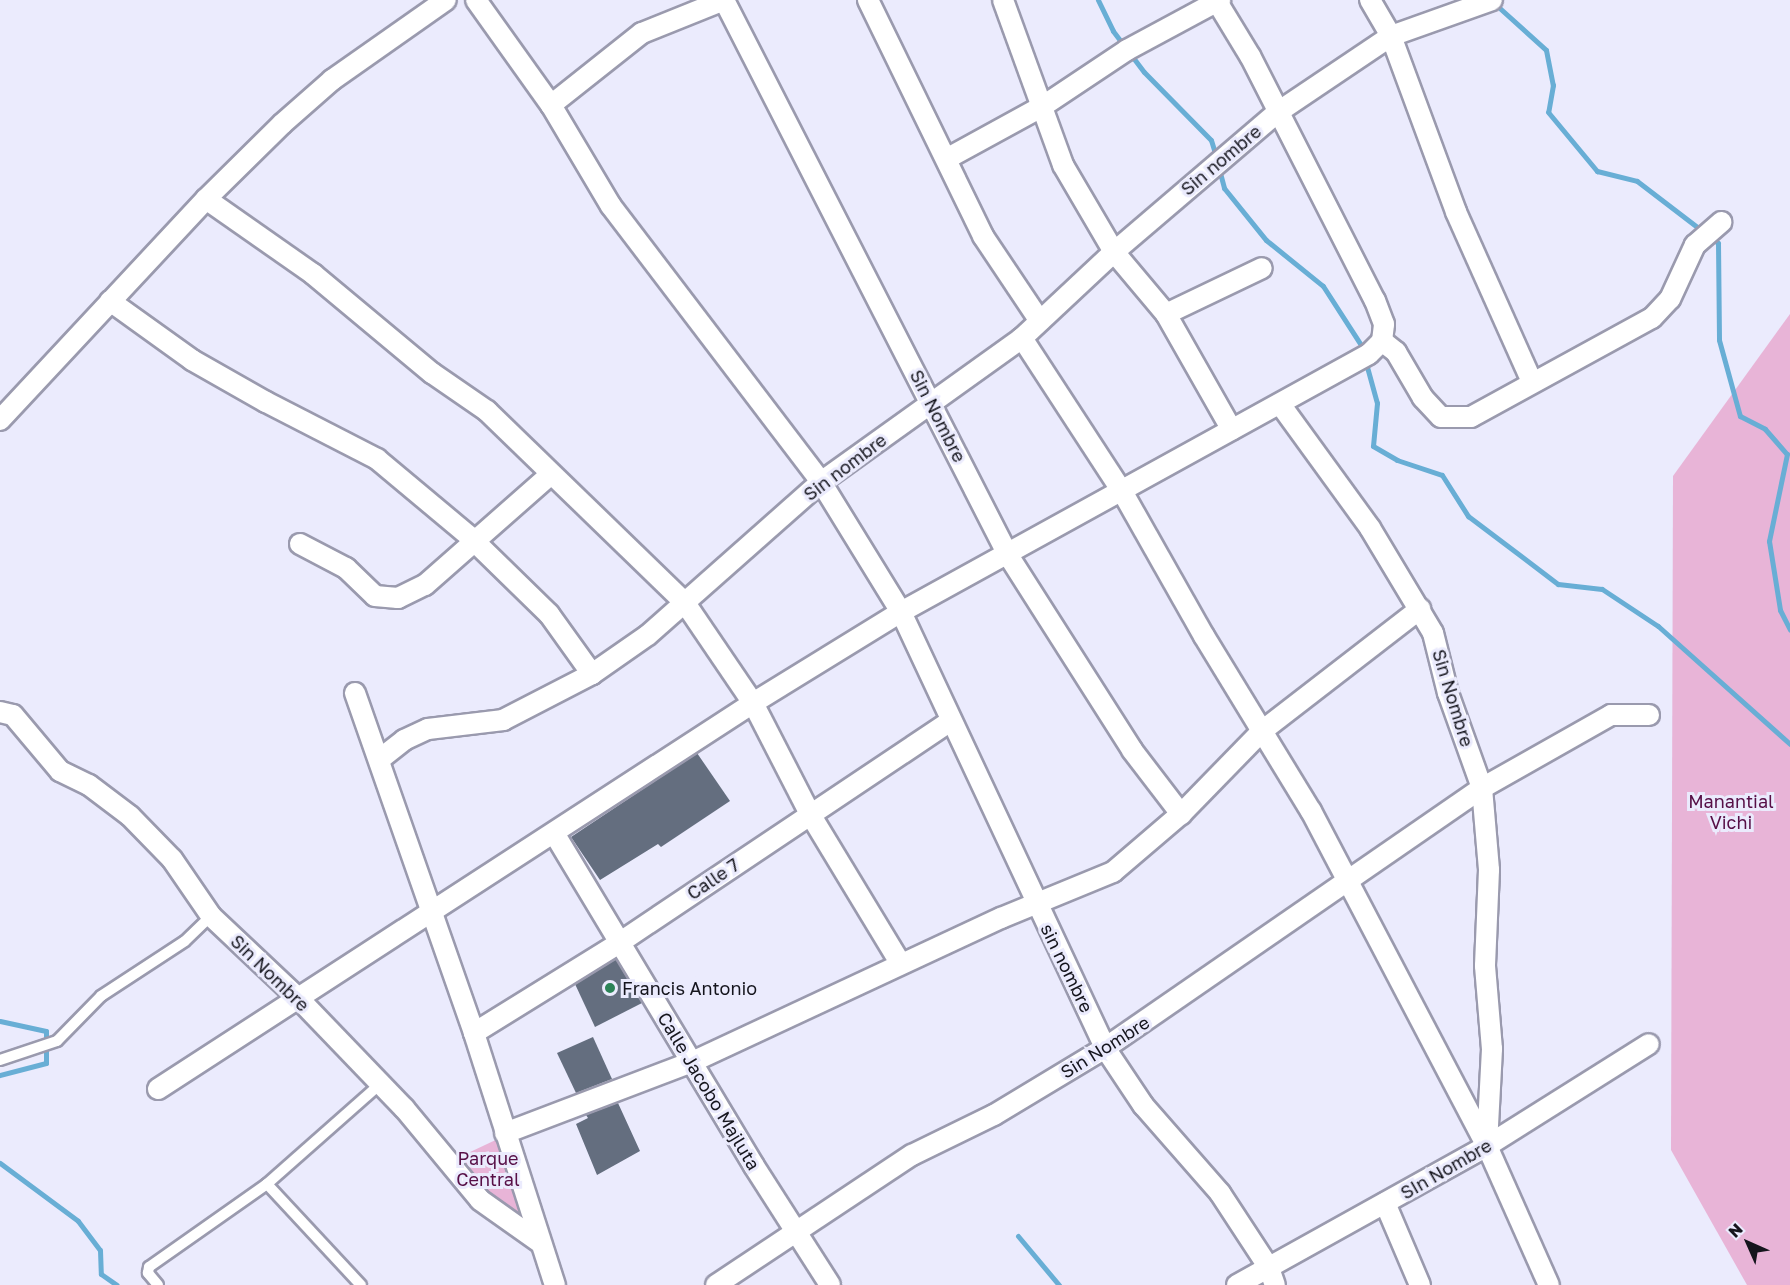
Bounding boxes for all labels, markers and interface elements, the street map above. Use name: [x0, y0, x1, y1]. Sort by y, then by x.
street label: Sin nombre: [1176, 120, 1266, 200]
street label: Sin Nombre: [906, 366, 970, 466]
street label: Sin nombre: [799, 429, 891, 505]
street label: Sin Nombre: [1428, 647, 1478, 749]
park label: Manantial Vichi: [1688, 791, 1774, 834]
street label: Calle 7: [683, 854, 743, 904]
street label: sin nombre: [1036, 920, 1098, 1016]
street label: Sin Nombre: [226, 930, 314, 1016]
place label: Francis Antonio: [622, 977, 757, 999]
marker: Francis Antonio: [603, 981, 617, 995]
street label: Calle Jacobo Majluta: [653, 1008, 765, 1174]
street label: Sin Nombre: [1057, 1011, 1153, 1083]
street label: SIn Nombre: [1397, 1134, 1495, 1204]
park label: Parque Central: [456, 1148, 520, 1190]
north arrow: [1718, 1213, 1778, 1273]
text: N: [1724, 1219, 1747, 1242]

